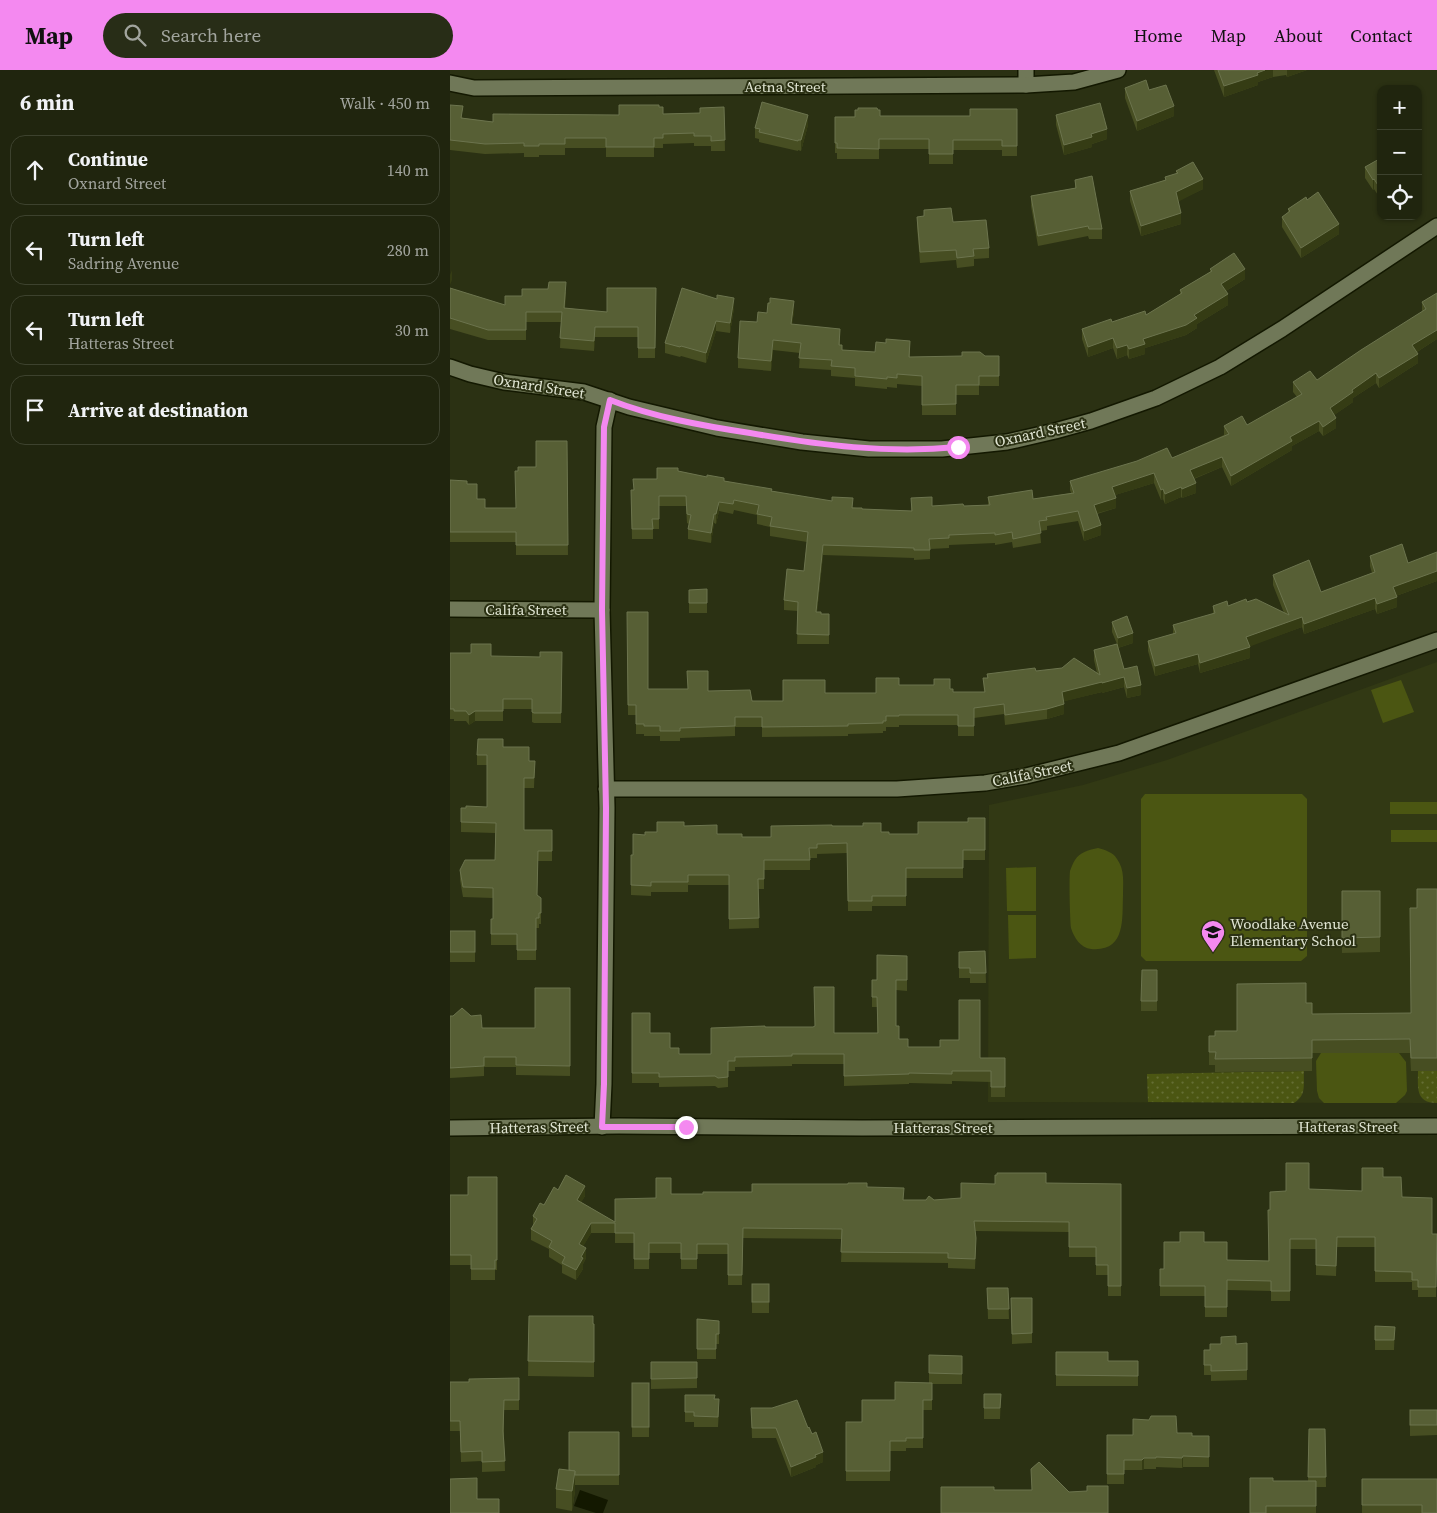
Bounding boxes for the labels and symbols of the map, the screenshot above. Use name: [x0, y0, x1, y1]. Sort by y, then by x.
street label: Aetna Street: [744, 76, 826, 97]
street label: Oxnard Street: [492, 368, 586, 404]
street label: Oxnard Street: [993, 412, 1087, 452]
route start: [947, 436, 970, 459]
street label: Califa Street: [485, 599, 567, 620]
street label: Califa Street: [990, 754, 1074, 792]
place label: Woodlake Avenue Elementary School: [1230, 913, 1357, 951]
school or university icon: Woodlake Avenue Elementary School: [1200, 919, 1226, 953]
street label: Hatteras Street: [489, 1116, 589, 1138]
route end: [675, 1116, 698, 1139]
street label: Hatteras Street: [1298, 1116, 1398, 1137]
street label: Hatteras Street: [893, 1117, 993, 1138]

